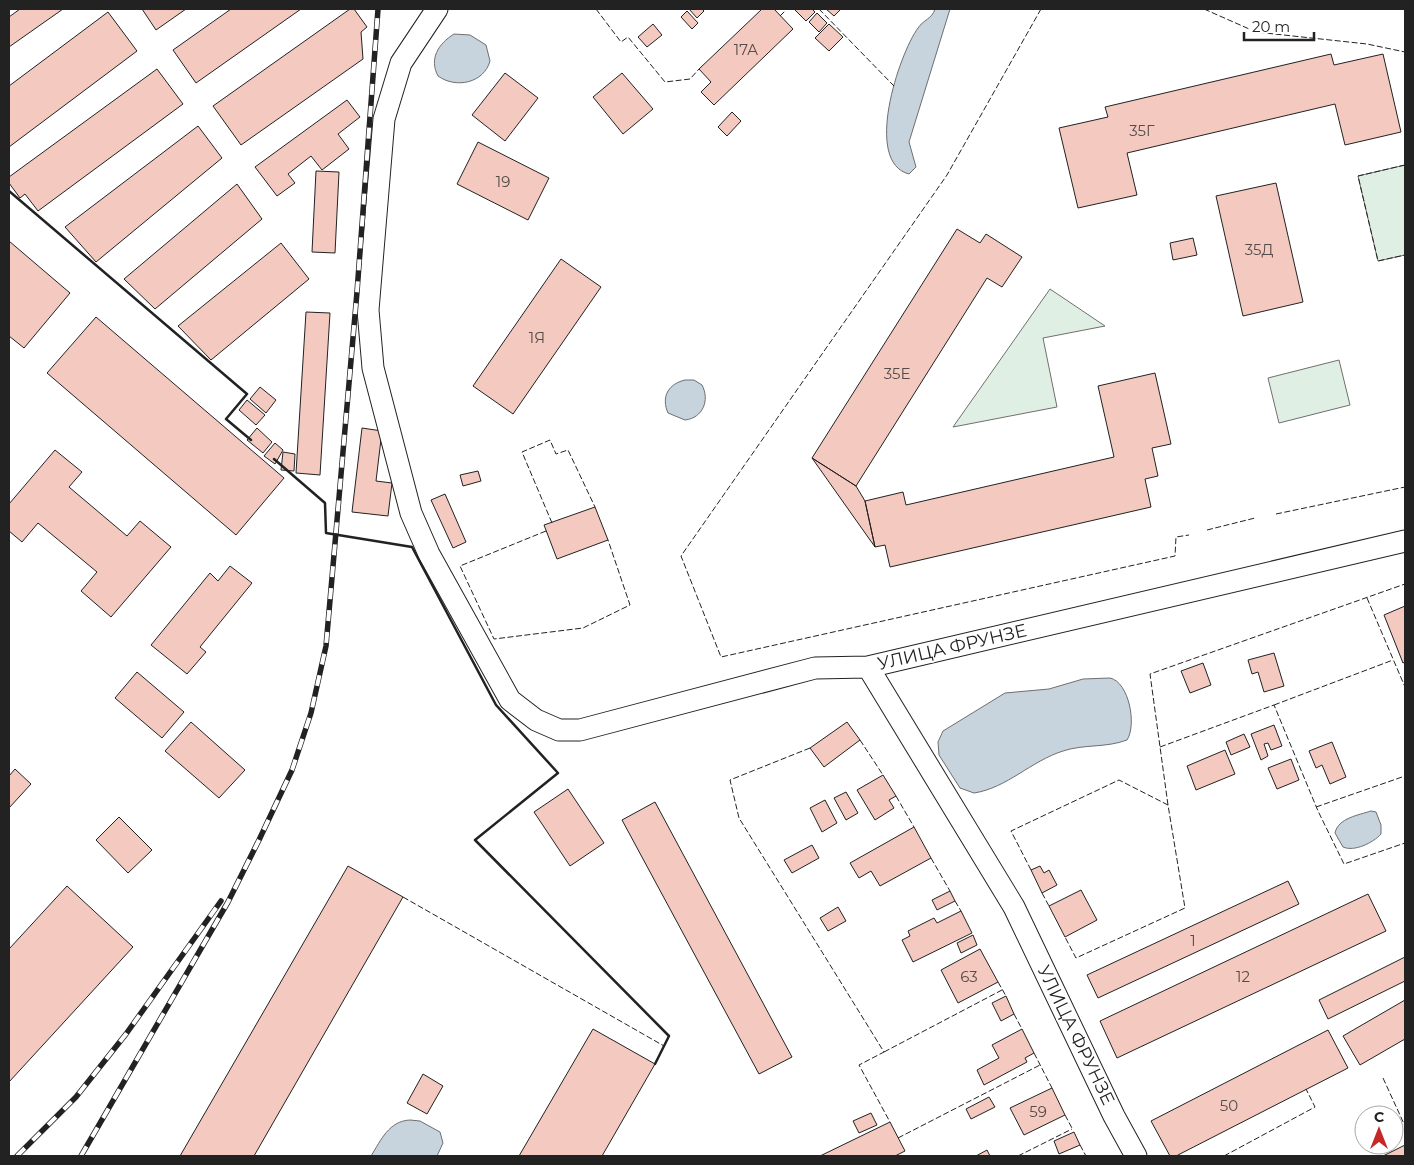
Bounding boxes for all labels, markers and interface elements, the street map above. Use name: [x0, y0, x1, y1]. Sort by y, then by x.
scale bar: [1244, 10, 1314, 42]
text: 20 m: [1252, 17, 1290, 36]
house number: 17А: [734, 40, 758, 59]
house number: 35Г: [1129, 121, 1155, 140]
house number: 19: [496, 172, 510, 191]
house number: 35Д: [1245, 240, 1273, 259]
house number: 1Я: [529, 328, 545, 347]
house number: 35Е: [884, 364, 910, 383]
street label: УЛИЦА ФРУНЗЕ: [875, 619, 1029, 675]
house number: 1: [1190, 931, 1196, 950]
street label: УЛИЦА ФРУНЗЕ: [1033, 962, 1119, 1108]
house number: 63: [960, 967, 978, 986]
house number: 12: [1236, 967, 1250, 986]
house number: 50: [1220, 1096, 1238, 1115]
house number: 59: [1029, 1102, 1047, 1121]
north arrow: [1354, 1105, 1404, 1155]
text: С: [1374, 1108, 1384, 1126]

